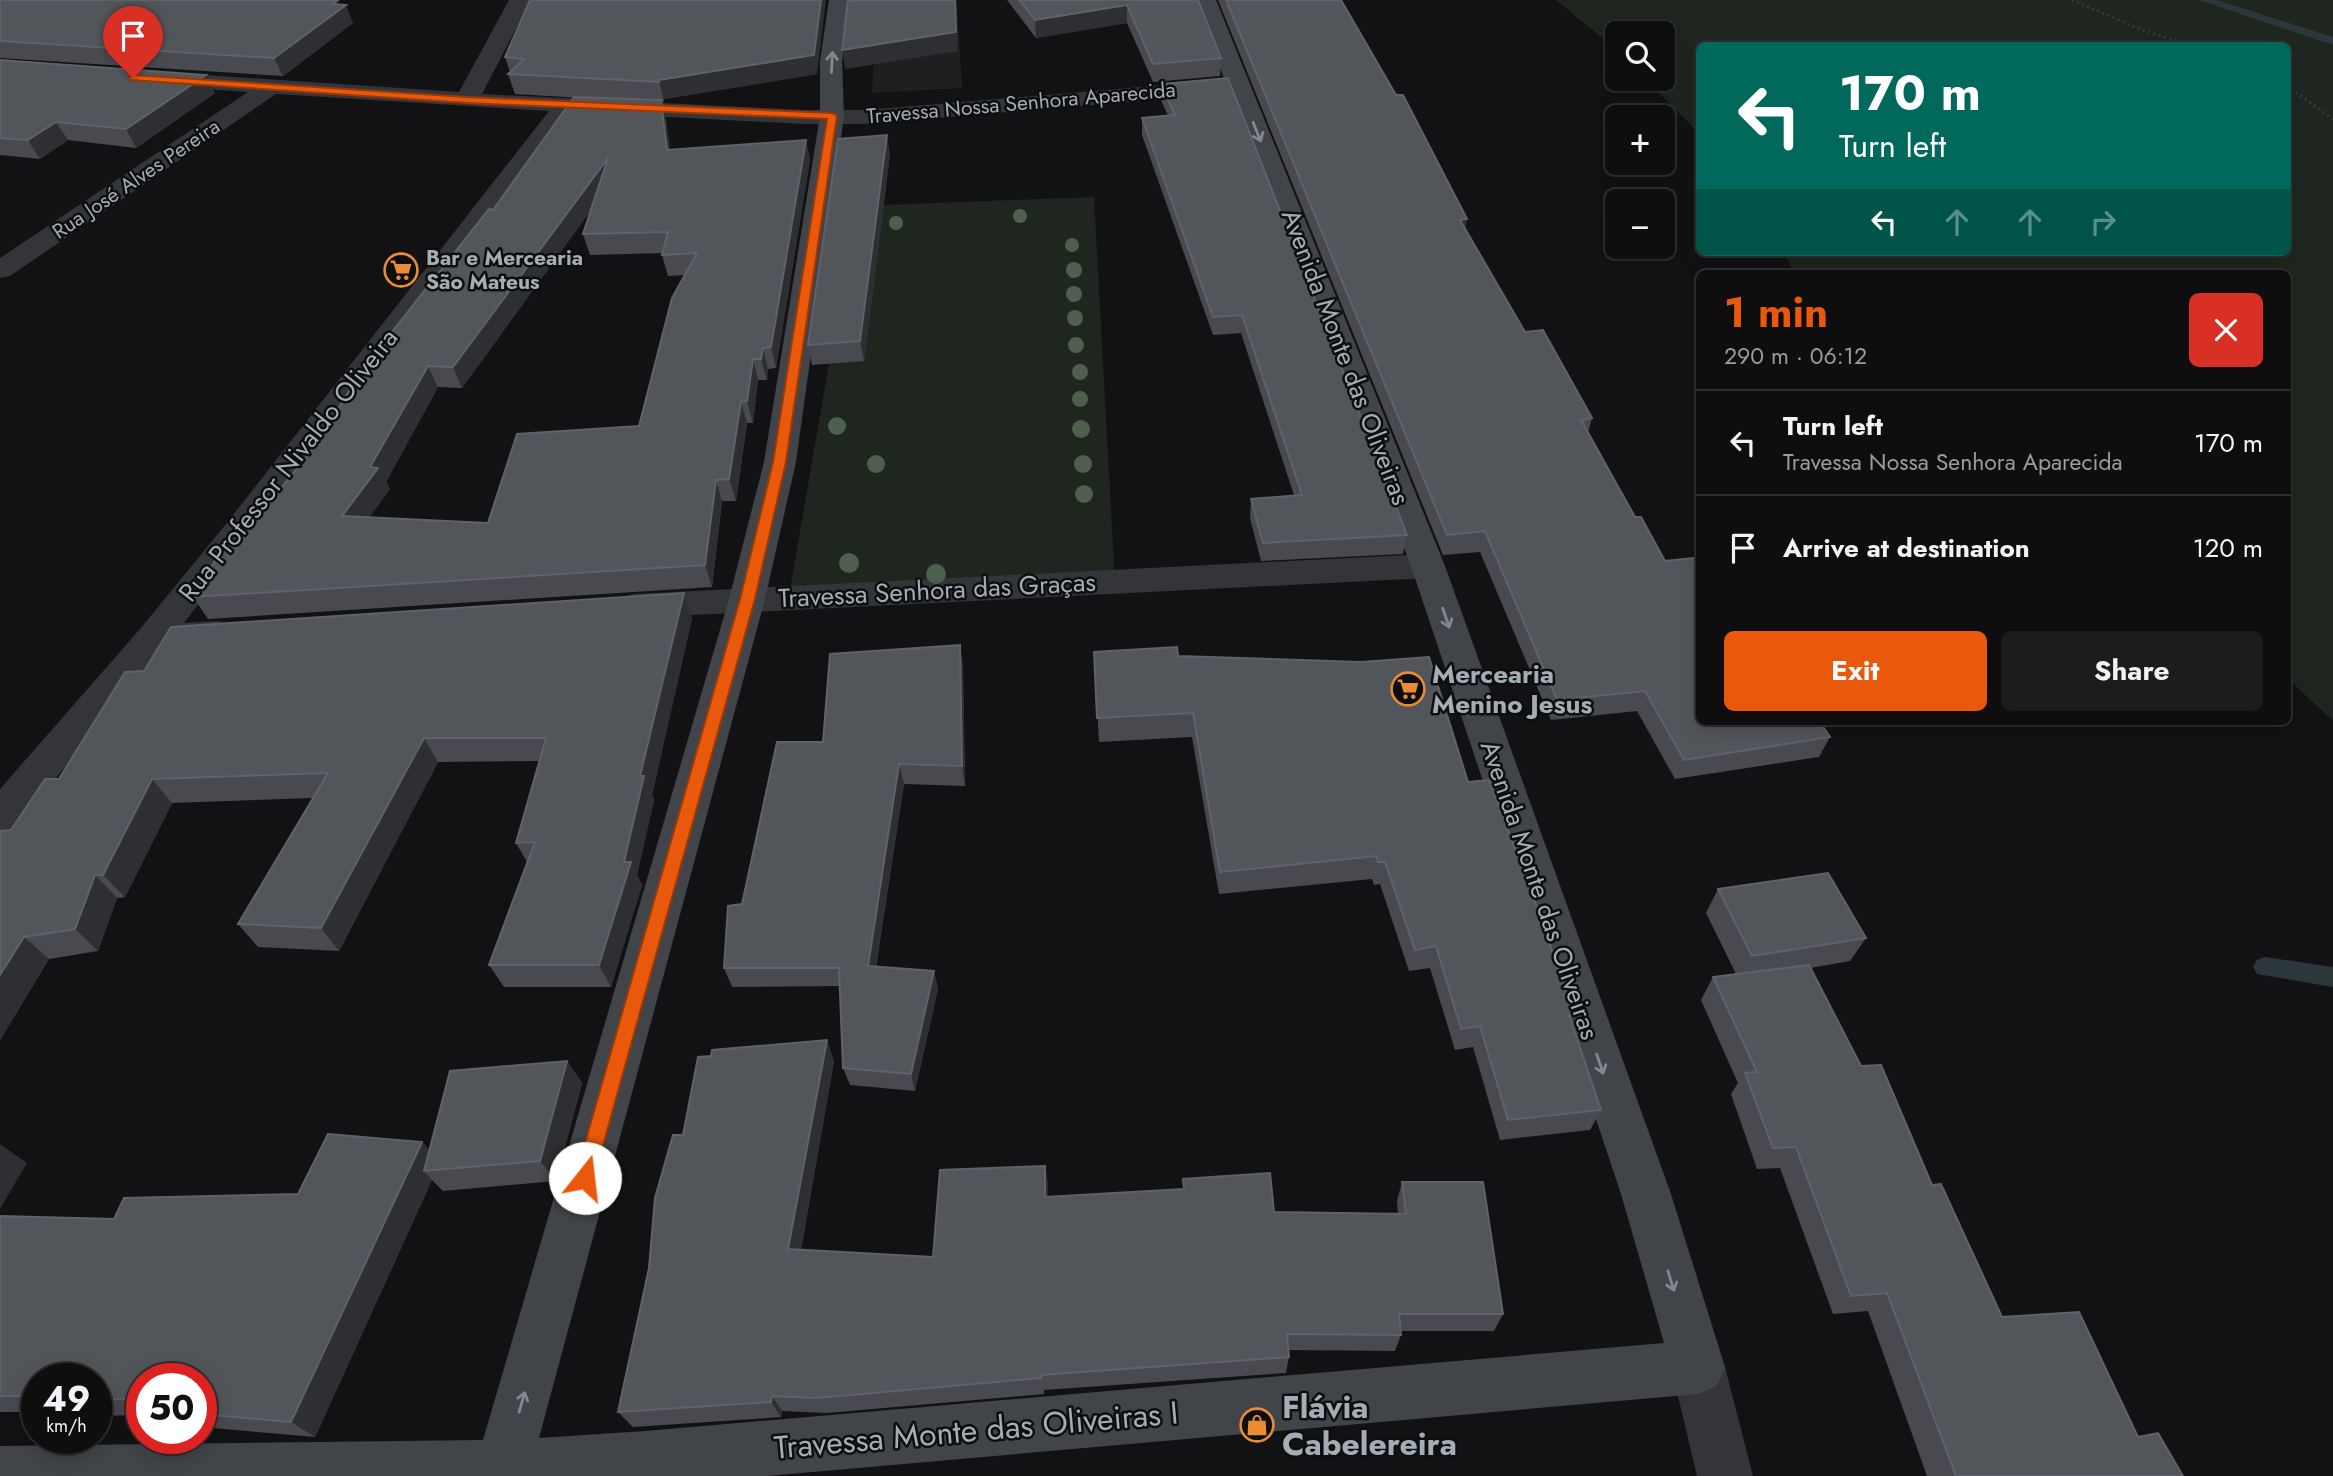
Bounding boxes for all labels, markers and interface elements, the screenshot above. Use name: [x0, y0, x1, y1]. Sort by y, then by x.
pin: [103, 6, 163, 78]
icon: arrive: [114, 17, 152, 55]
map controls: [1605, 21, 1675, 259]
button: search: [1605, 21, 1675, 91]
one-way arrow: [826, 51, 839, 74]
text: 170 m: [1839, 58, 1981, 128]
icon: left: [1724, 70, 1815, 161]
street label: Travessa Nossa Senhora Aparecida: [865, 75, 1177, 131]
button: +: [1605, 105, 1675, 175]
street label: Rua José Alves Pereira: [46, 112, 226, 246]
one-way arrow: [1251, 121, 1264, 142]
text: Turn left: [1839, 123, 1946, 169]
button: −: [1605, 189, 1675, 259]
icon: left: [1865, 203, 1903, 241]
icon: ahead: [1938, 203, 1976, 241]
icon: ahead: [2011, 203, 2049, 241]
icon: right: [2084, 203, 2122, 241]
street label: Avenida Monte das Oliveiras: [1272, 204, 1420, 510]
place label: Bar e Mercearia São Mateus: [426, 243, 583, 297]
supermarket icon: Bar e Mercearia São Mateus: [382, 251, 420, 289]
text: 1 min: [1724, 282, 1828, 343]
button: close: [2189, 293, 2263, 367]
street label: Rua Professor Nivaldo Oliveira: [169, 320, 407, 610]
text: 290 m · 06:12: [1724, 339, 1867, 373]
text: Turn left: [1783, 407, 1883, 445]
icon: left: [1724, 424, 1762, 462]
text: 170 m: [2194, 424, 2263, 462]
text: Travessa Nossa Senhora Aparecida: [1783, 445, 2123, 479]
icon: arrive: [1724, 529, 1762, 567]
text: Arrive at destination: [1783, 529, 2030, 567]
text: 120 m: [2193, 529, 2263, 567]
street label: Travessa Senhora das Graças: [777, 563, 1097, 617]
one-way arrow: [1440, 607, 1453, 629]
button: Exit: [1724, 631, 1987, 711]
button: Share: [2001, 631, 2263, 711]
place label: Mercearia Menino Jesus: [1432, 655, 1593, 723]
supermarket icon: Mercearia Menino Jesus: [1389, 670, 1427, 708]
street label: Avenida Monte das Oliveiras: [1471, 735, 1609, 1045]
one-way arrow: [1595, 1053, 1607, 1075]
position arrow: [548, 1141, 622, 1215]
one-way arrow: [1666, 1269, 1679, 1291]
speed limit sign: 50: [126, 1363, 217, 1454]
text: 49: [43, 1374, 90, 1424]
place label: Flávia Cabelereira: [1282, 1384, 1457, 1467]
street label: Travessa Monte das Oliveiras I: [772, 1389, 1180, 1471]
one-way arrow: [516, 1391, 529, 1414]
shop icon: Flávia Cabelereira: [1238, 1406, 1276, 1444]
text: km/h: [46, 1413, 87, 1439]

